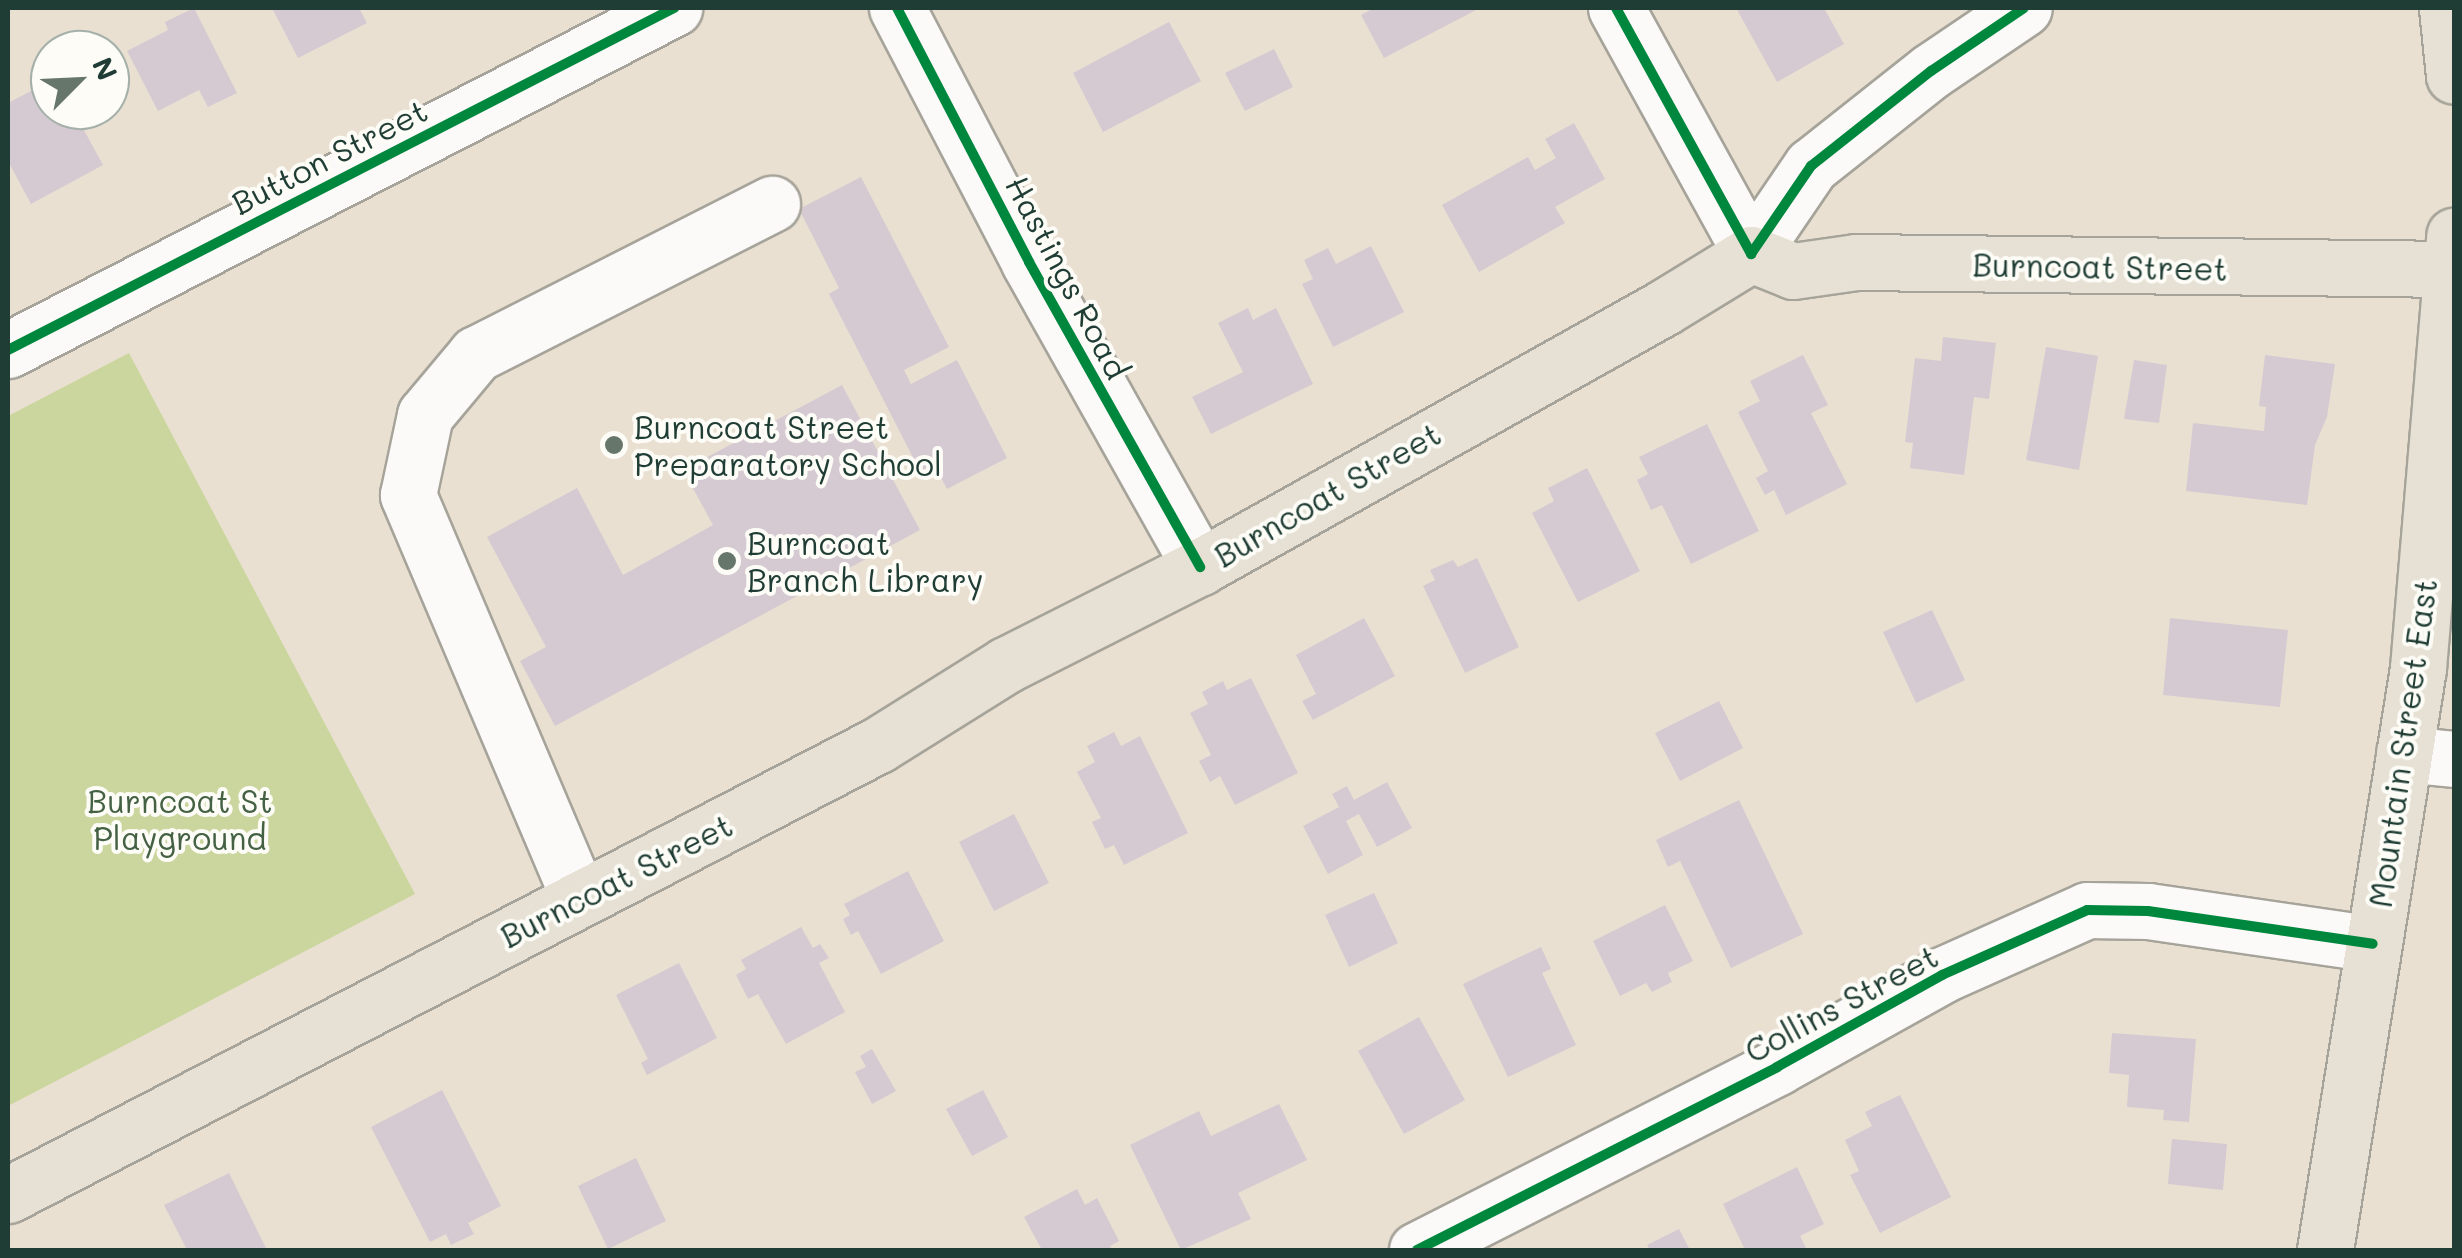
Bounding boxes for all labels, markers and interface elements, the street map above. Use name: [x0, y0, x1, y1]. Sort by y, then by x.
north arrow: [30, 30, 130, 130]
text: N: [85, 52, 126, 86]
street label: Button Street: [225, 90, 433, 222]
street label: Hastings Road: [998, 169, 1138, 385]
street label: Burncoat Street: [1972, 245, 2228, 287]
place label: Burncoat Street Preparatory School: [634, 408, 942, 483]
street label: Burncoat Street: [1207, 414, 1447, 574]
marker: Burncoat Street Preparatory School: [603, 434, 625, 456]
place label: Burncoat Branch Library: [747, 524, 983, 599]
marker: Burncoat Branch Library: [716, 550, 738, 572]
street label: Mountain Street East: [2360, 576, 2444, 910]
park label: Burncoat St Playground: [87, 782, 273, 857]
street label: Burncoat Street: [494, 805, 738, 955]
street label: Collins Street: [1738, 936, 1944, 1070]

